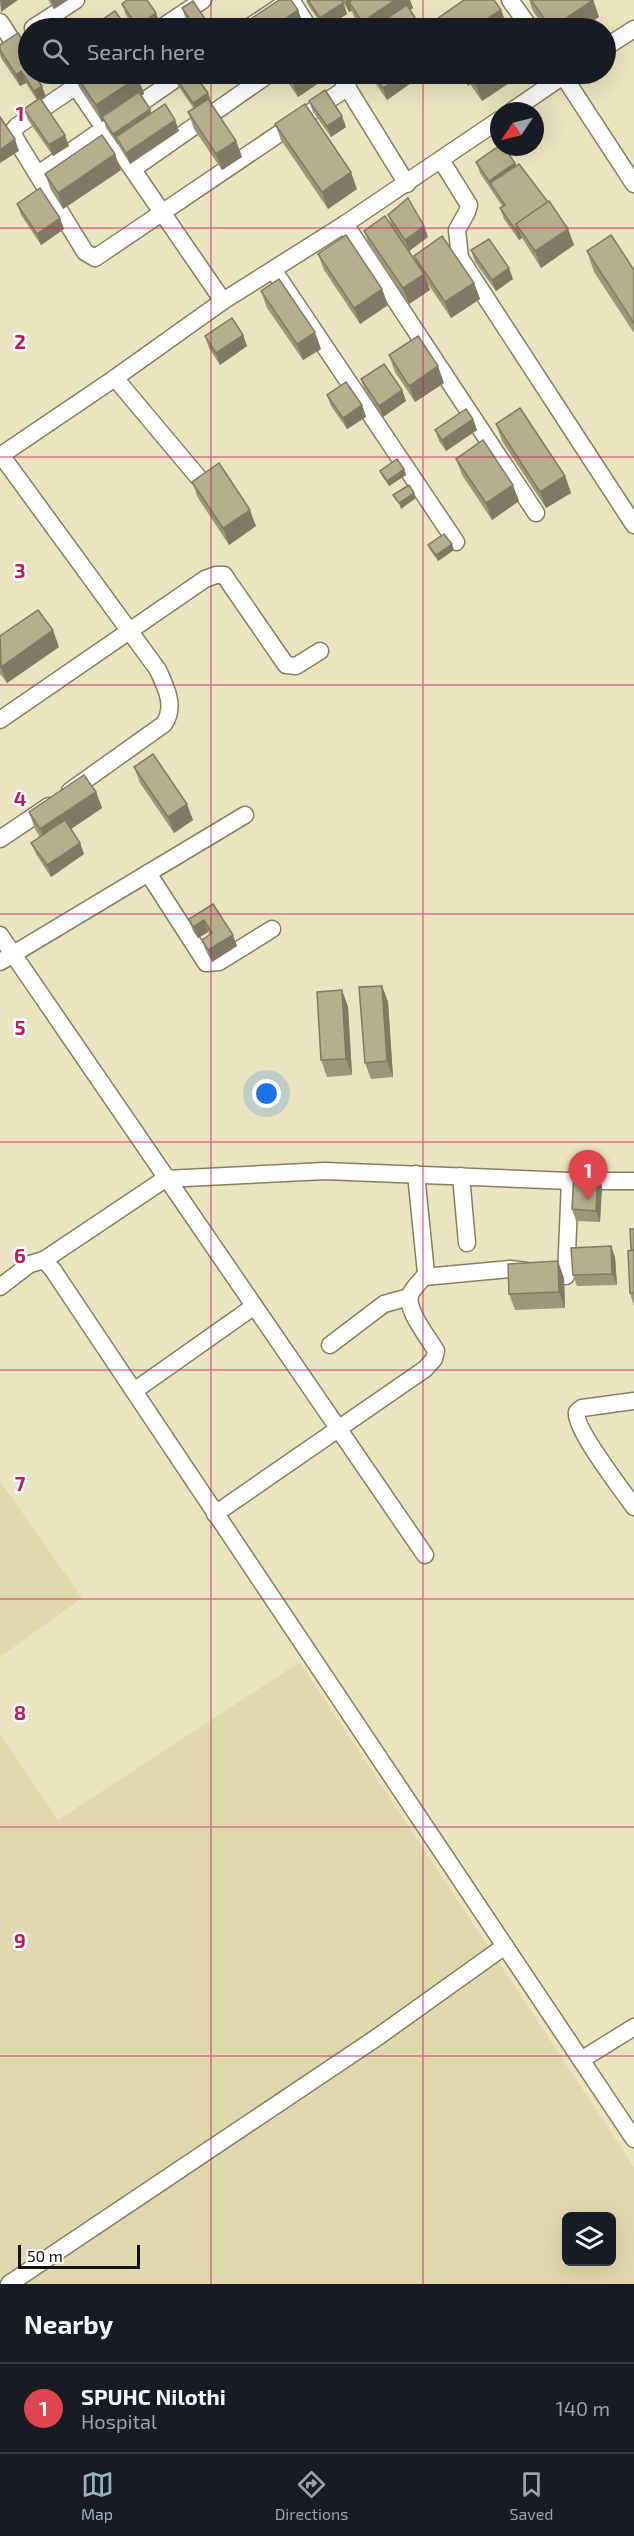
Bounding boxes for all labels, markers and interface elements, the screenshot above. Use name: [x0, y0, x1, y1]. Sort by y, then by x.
search box: [18, 18, 616, 84]
icon: search: [39, 35, 72, 68]
text: Search here: [87, 38, 205, 64]
text: 1: [16, 101, 24, 125]
north arrow: [490, 102, 544, 156]
text: 2: [14, 329, 26, 353]
text: 3: [14, 558, 26, 582]
text: 4: [14, 786, 27, 810]
text: 5: [14, 1015, 26, 1039]
your location: [252, 1079, 281, 1108]
pin: 1: [568, 1150, 608, 1200]
text: 6: [14, 1243, 26, 1267]
text: 7: [15, 1471, 26, 1495]
text: 8: [14, 1700, 26, 1724]
text: 9: [14, 1928, 26, 1952]
map controls: [562, 2212, 616, 2266]
button: layers: [562, 2212, 616, 2266]
scale bar: [18, 2242, 140, 2270]
text: 50 m: [27, 2246, 63, 2265]
text: Nearby: [24, 2308, 113, 2339]
text: SPUHC Nilothi: [81, 2383, 226, 2409]
text: 1: [39, 2396, 48, 2420]
text: 140 m: [556, 2396, 610, 2420]
text: Hospital: [81, 2409, 157, 2433]
tab: Map: [81, 2468, 114, 2523]
tab: Directions: [275, 2468, 348, 2523]
tab: Saved: [510, 2468, 553, 2523]

